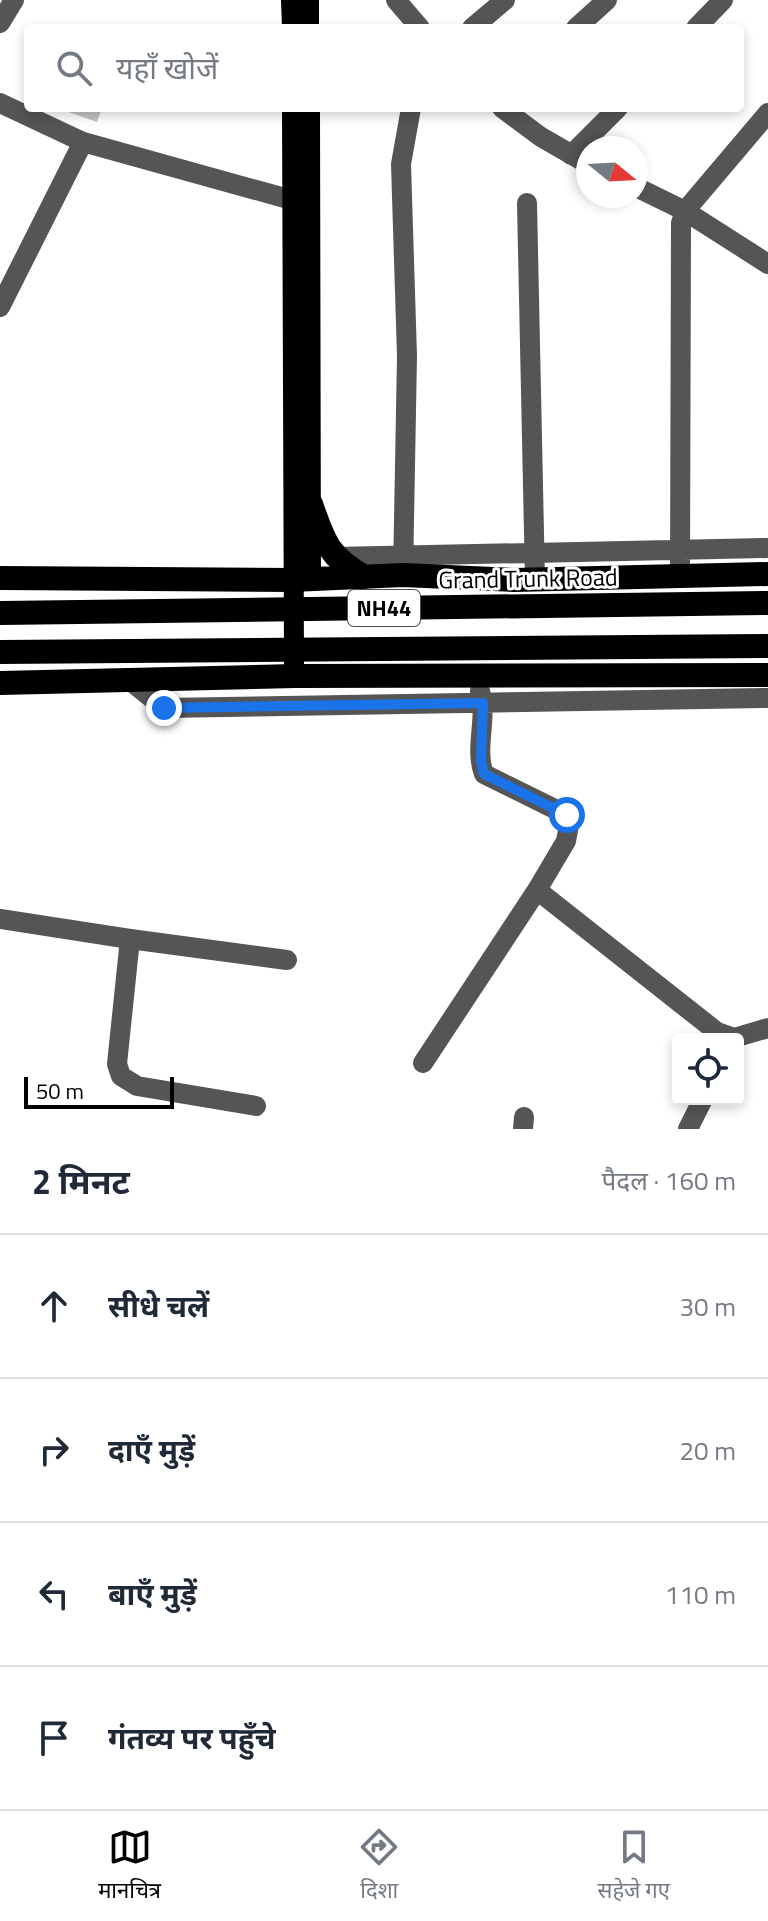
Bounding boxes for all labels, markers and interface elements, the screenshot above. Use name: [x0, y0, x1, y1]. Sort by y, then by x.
search box: [24, 24, 744, 112]
text: यहाँ खोजें: [116, 45, 218, 91]
icon: search: [52, 46, 96, 90]
north arrow: [576, 136, 648, 208]
street label: Grand Trunk Road: [438, 558, 618, 598]
road number: NH44: [348, 590, 420, 626]
route end: [146, 690, 182, 726]
route start: [549, 797, 585, 833]
map controls: [672, 1033, 744, 1105]
button: locate: [672, 1033, 744, 1105]
scale bar: [24, 1073, 174, 1109]
text: 50 m: [36, 1074, 84, 1108]
text: 2 मिनट: [32, 1155, 130, 1207]
text: पैदल · 160 m: [602, 1161, 736, 1200]
text: सीधे चलें: [108, 1283, 209, 1329]
icon: ahead: [32, 1284, 76, 1328]
text: 30 m: [679, 1287, 736, 1326]
text: दाएँ मुड़ें: [108, 1427, 195, 1473]
icon: right: [32, 1428, 76, 1472]
text: 20 m: [679, 1431, 736, 1470]
text: बाएँ मुड़ें: [108, 1571, 197, 1617]
icon: left: [32, 1572, 76, 1616]
text: 110 m: [665, 1575, 736, 1614]
text: गंतव्य पर पहुँचे: [108, 1715, 275, 1761]
icon: arrive: [32, 1716, 76, 1760]
tab: मानचित्र: [98, 1825, 161, 1907]
tab: दिशा: [357, 1825, 401, 1907]
tab: सहेजे गए: [598, 1825, 670, 1907]

